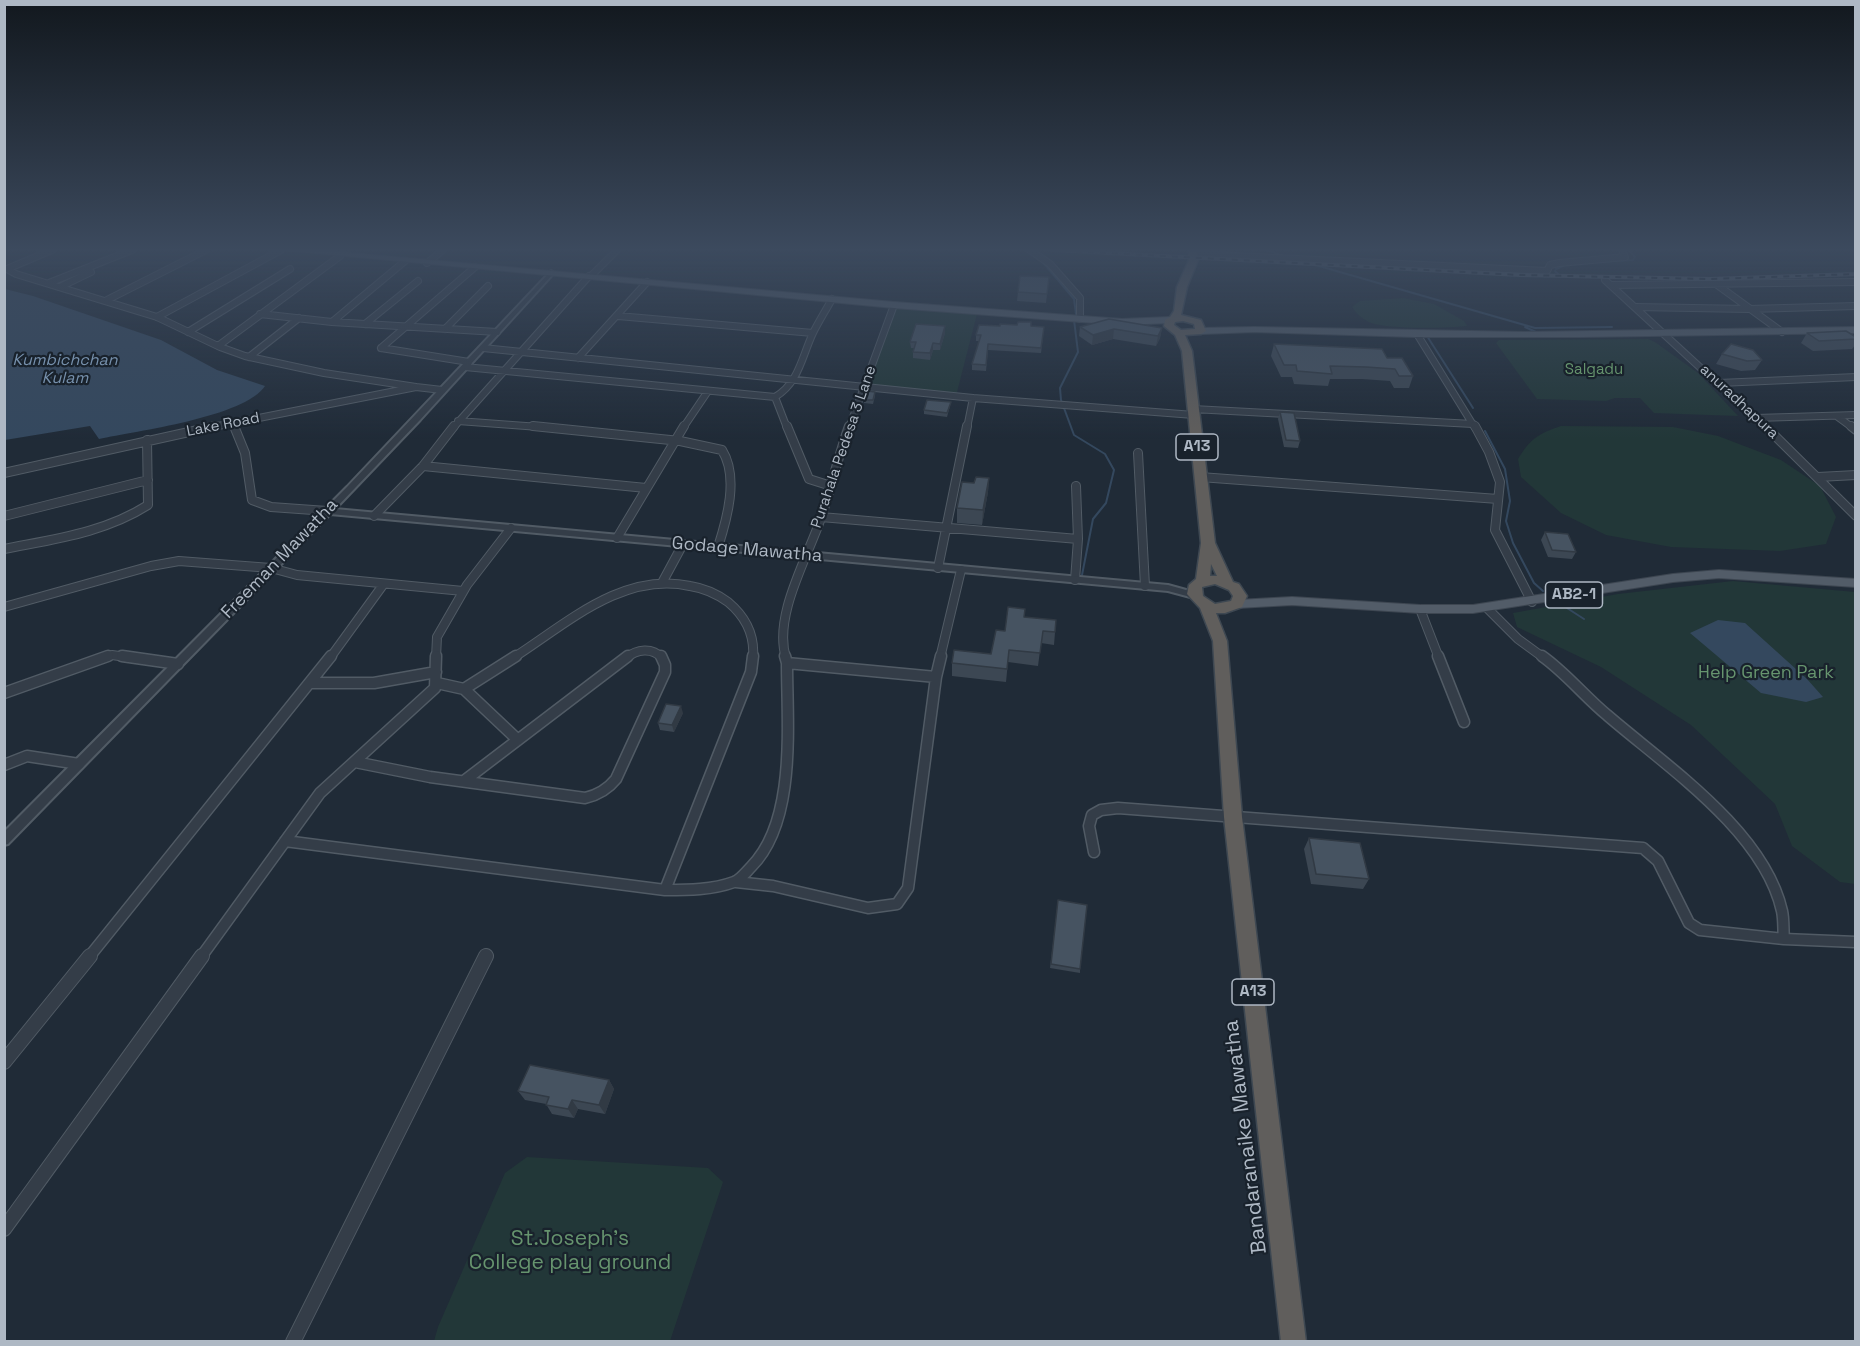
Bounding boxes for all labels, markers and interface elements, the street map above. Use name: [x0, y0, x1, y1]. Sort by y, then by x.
water label: Kumbichchan Kulam: [12, 351, 118, 389]
park label: Salgadu: [1565, 361, 1623, 379]
street label: anuradhapura: [1696, 361, 1782, 443]
street label: Purahala Pedesa 3 Lane: [808, 363, 880, 531]
street label: Lake Road: [185, 409, 261, 441]
road number: A13: [1176, 434, 1218, 460]
street label: Freeman Mawatha: [217, 495, 343, 623]
street label: Godage Mawatha: [671, 533, 823, 567]
road number: AB2-1: [1546, 582, 1602, 608]
park label: Help Green Park: [1698, 662, 1834, 684]
road number: A13: [1232, 979, 1274, 1005]
street label: Bandaranaike Mawatha: [1219, 1019, 1273, 1255]
park label: St.Joseph's College play ground: [469, 1226, 671, 1276]

